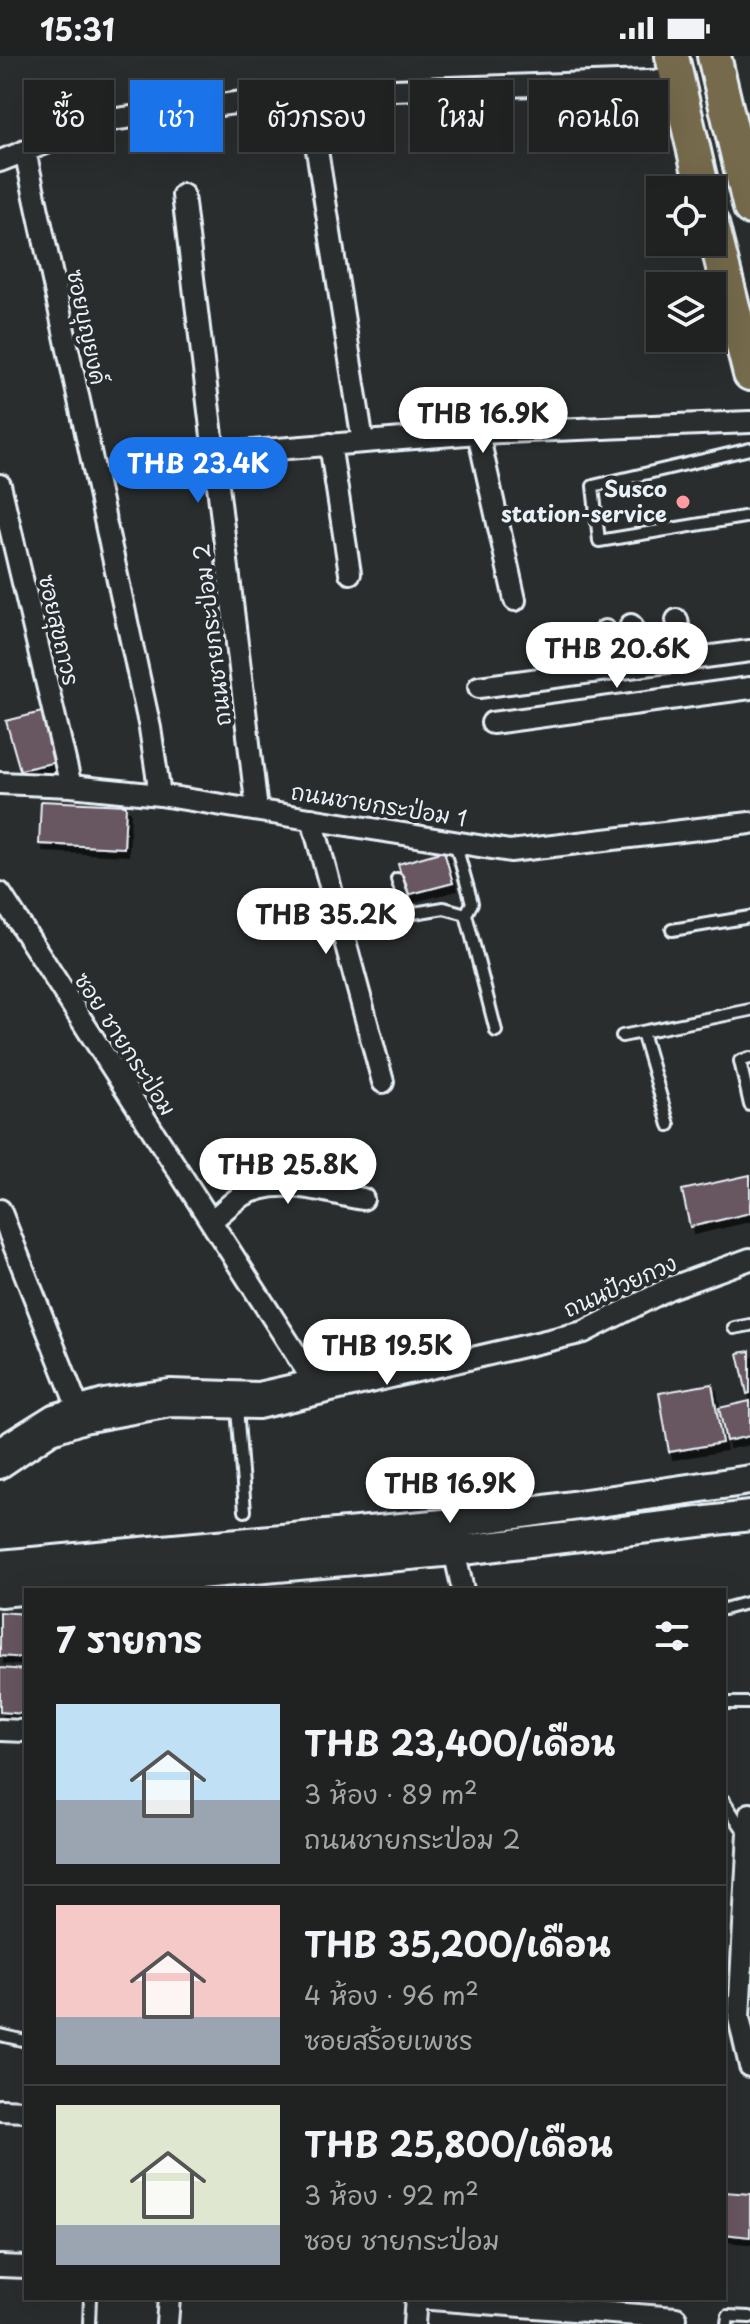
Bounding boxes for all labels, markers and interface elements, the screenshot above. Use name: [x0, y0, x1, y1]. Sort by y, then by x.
text: 15:31: [40, 6, 115, 51]
chip: ซื้อ: [24, 80, 114, 152]
chip: เช่า: [130, 80, 223, 152]
chip: ตัวกรอง: [239, 80, 394, 152]
chip: ใหม่: [410, 80, 513, 152]
chip: คอนโด: [529, 80, 668, 152]
map controls: [646, 176, 726, 352]
button: locate: [646, 176, 726, 256]
street label: ซอยบุญยงค์: [58, 266, 117, 388]
button: layers: [646, 272, 726, 352]
pin: THB 16.9K: [391, 387, 575, 455]
text: THB 16.9K: [417, 393, 549, 432]
pin: THB 23.4K: [106, 437, 290, 505]
text: THB 23.4K: [127, 443, 269, 482]
place label: Susco station-service: [501, 471, 667, 529]
marker: Susco station-service: [674, 493, 692, 511]
street label: ถนนชายกระป่อม 2: [183, 542, 238, 728]
street label: ซอยสุขถาวร: [30, 571, 89, 689]
pin: THB 20.6K: [525, 622, 709, 690]
text: THB 20.6K: [544, 628, 690, 667]
street label: ถนนชายกระป่อม 1: [289, 773, 470, 834]
pin: THB 35.2K: [234, 888, 418, 956]
text: THB 35.2K: [255, 894, 397, 933]
street label: ซอย ชายกระป่อม: [67, 965, 185, 1122]
pin: THB 25.8K: [196, 1138, 380, 1206]
text: THB 25.8K: [217, 1144, 359, 1183]
street label: ถนนป้วยกวง: [558, 1245, 681, 1324]
pin: THB 19.5K: [295, 1319, 479, 1387]
text: THB 19.5K: [321, 1325, 453, 1364]
pin: THB 16.9K: [358, 1457, 542, 1525]
text: THB 16.9K: [384, 1463, 516, 1502]
text: 7 รายการ: [56, 1613, 203, 1665]
icon: filters: [650, 1614, 694, 1658]
text: THB 23,400/เดือน: [304, 1716, 615, 1768]
icon: home: [120, 1736, 216, 1832]
text: 3 ห้อง · 89 m²: [304, 1774, 478, 1813]
text: ถนนชายกระป่อม 2: [304, 1819, 521, 1858]
text: THB 35,200/เดือน: [304, 1917, 611, 1969]
icon: home: [120, 1937, 216, 2033]
text: 4 ห้อง · 96 m²: [304, 1975, 479, 2014]
text: ซอยสร้อยเพชร: [304, 2020, 473, 2059]
text: THB 25,800/เดือน: [304, 2117, 613, 2169]
icon: home: [120, 2137, 216, 2233]
text: 3 ห้อง · 92 m²: [304, 2175, 479, 2214]
text: ซอย ชายกระป่อม: [304, 2220, 500, 2259]

